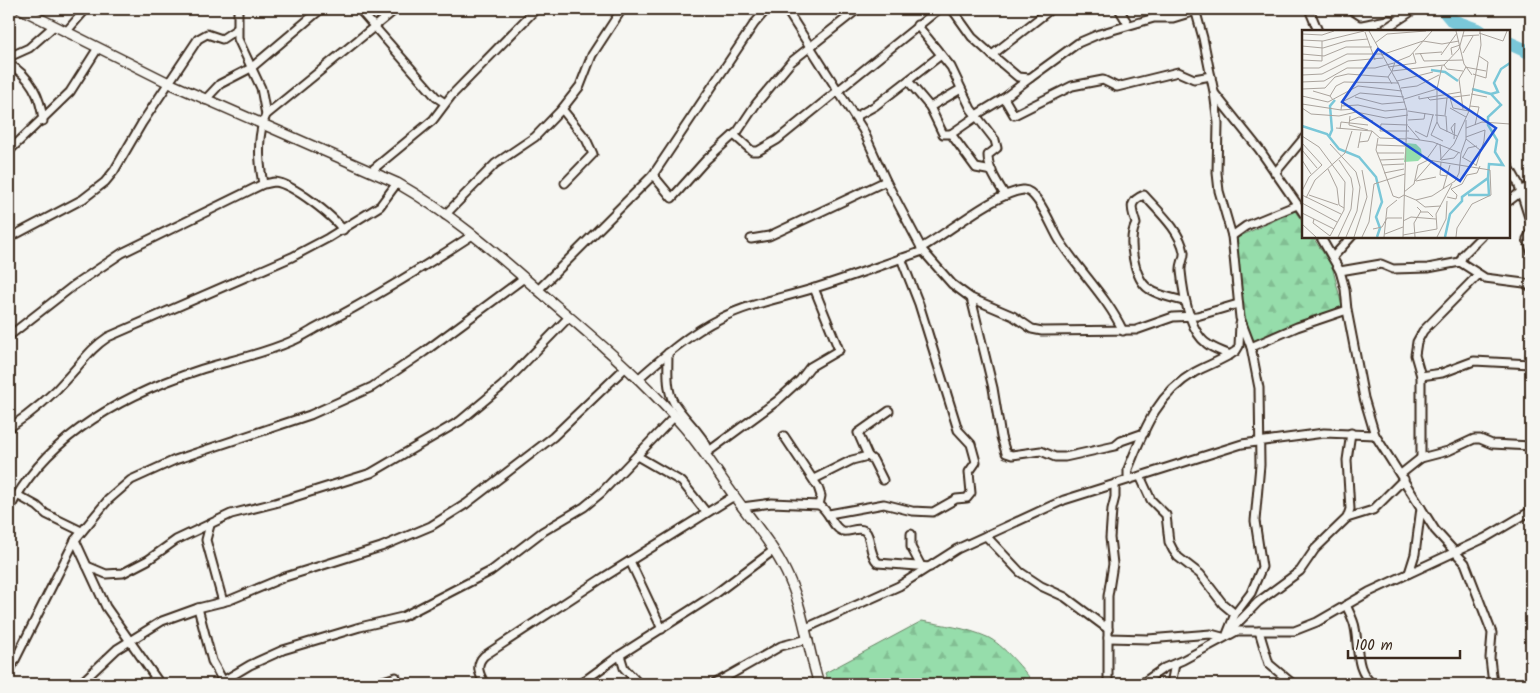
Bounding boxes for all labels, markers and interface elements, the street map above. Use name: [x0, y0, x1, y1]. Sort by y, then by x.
inset map: [1302, 30, 1510, 238]
scale bar: [1348, 628, 1460, 660]
text: 100 m: [1355, 634, 1393, 658]

